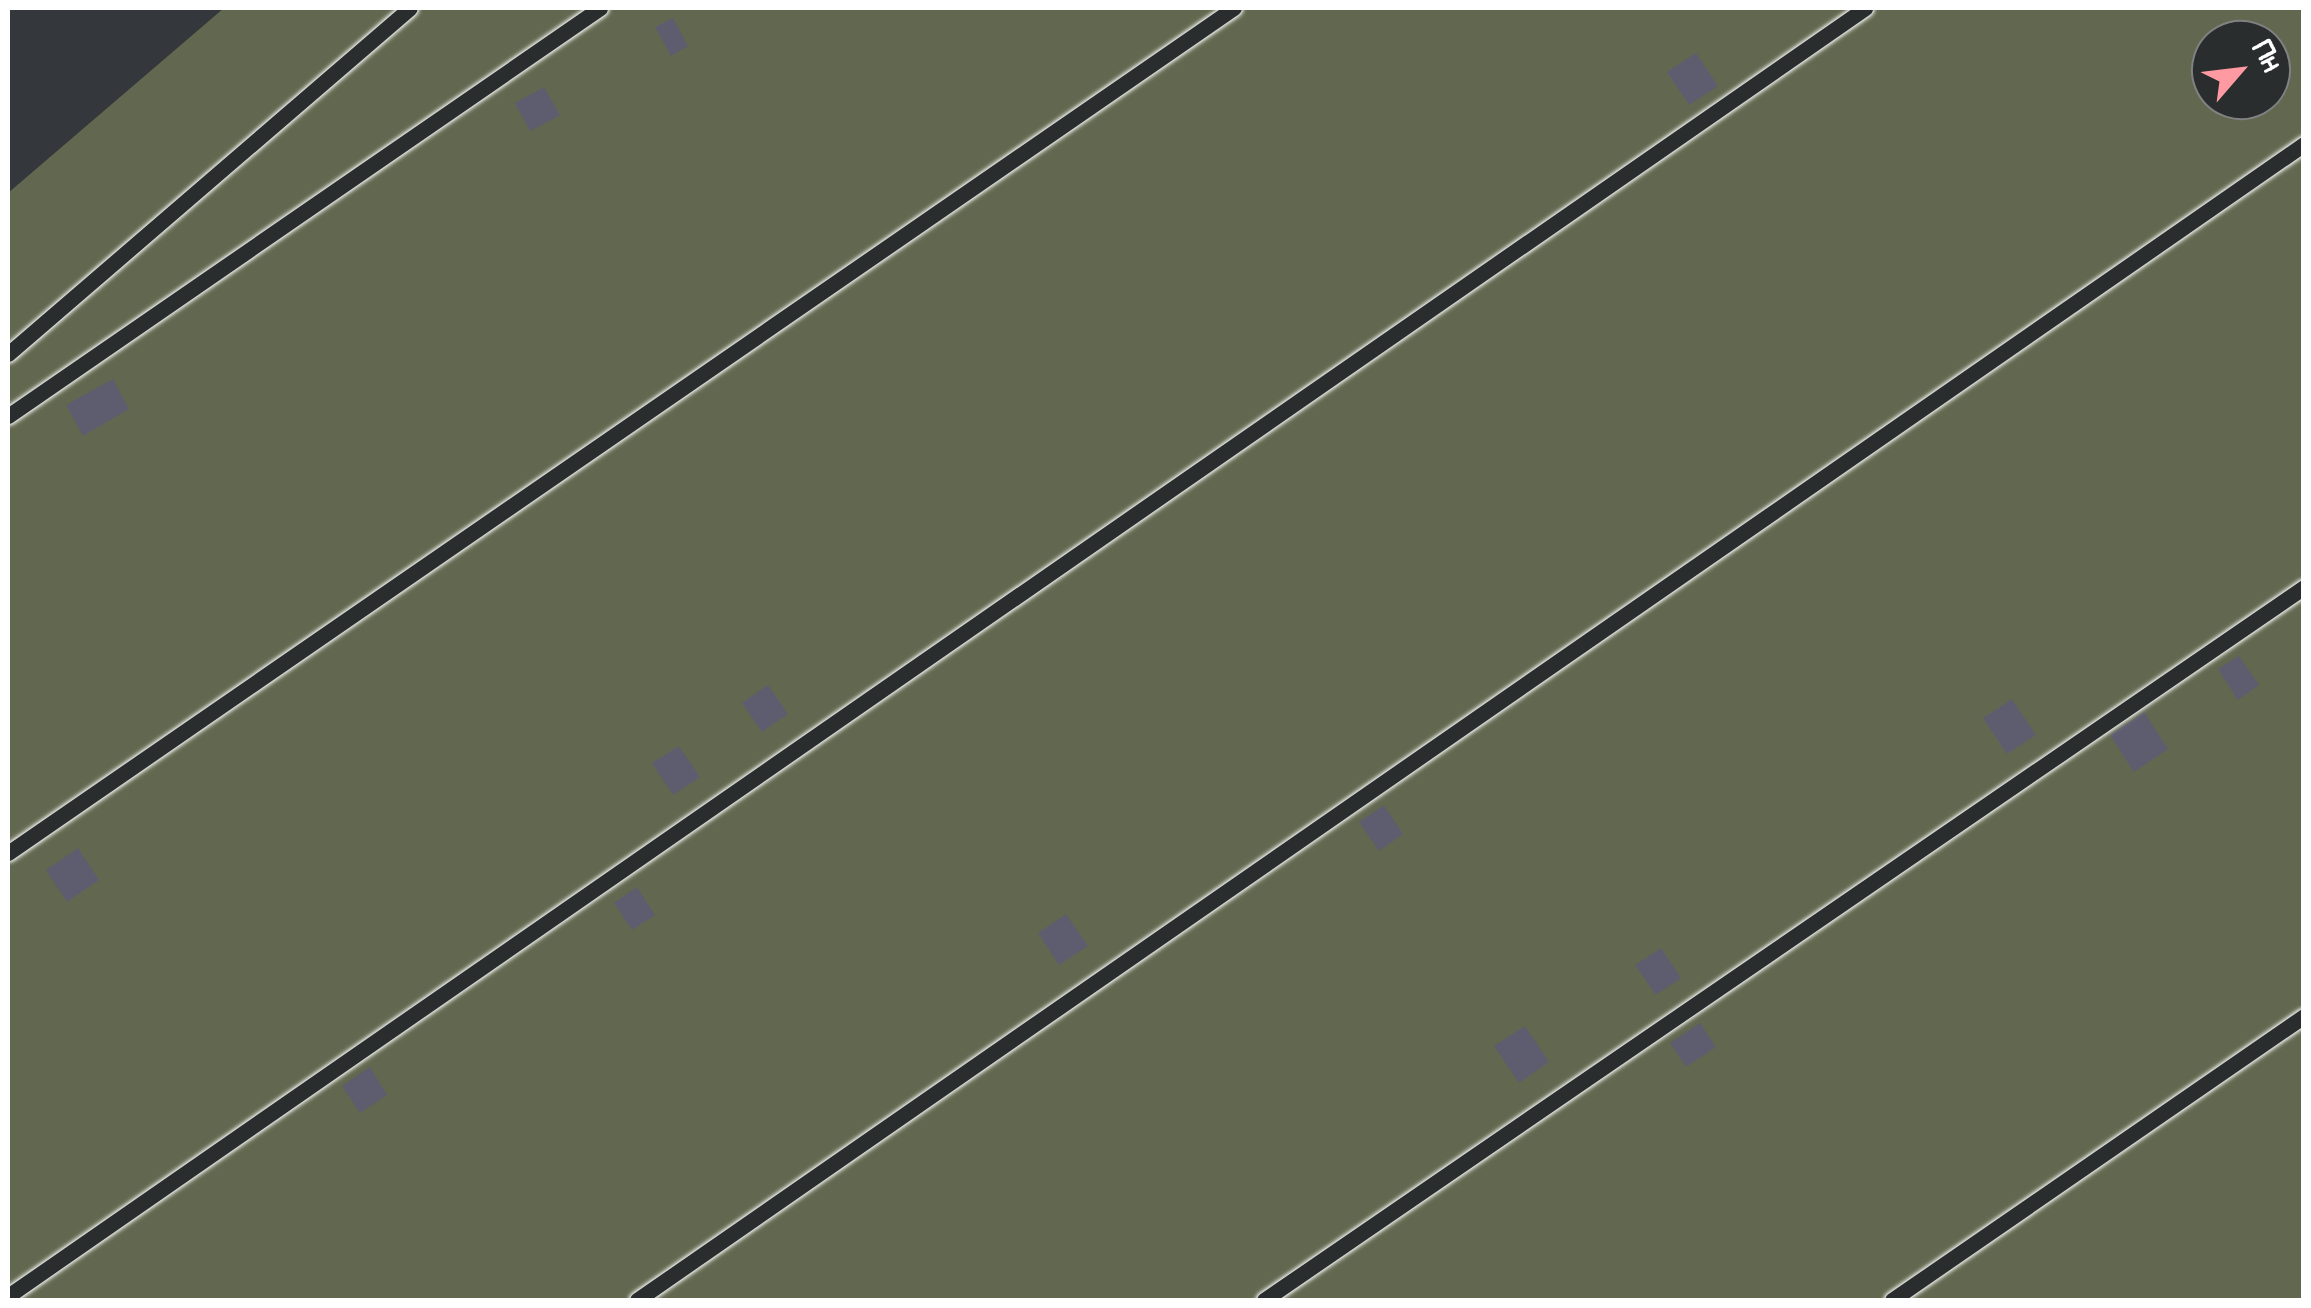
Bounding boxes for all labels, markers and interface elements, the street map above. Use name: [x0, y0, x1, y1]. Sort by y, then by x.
north arrow: [2191, 20, 2291, 120]
text: Пн: [2243, 35, 2289, 78]

